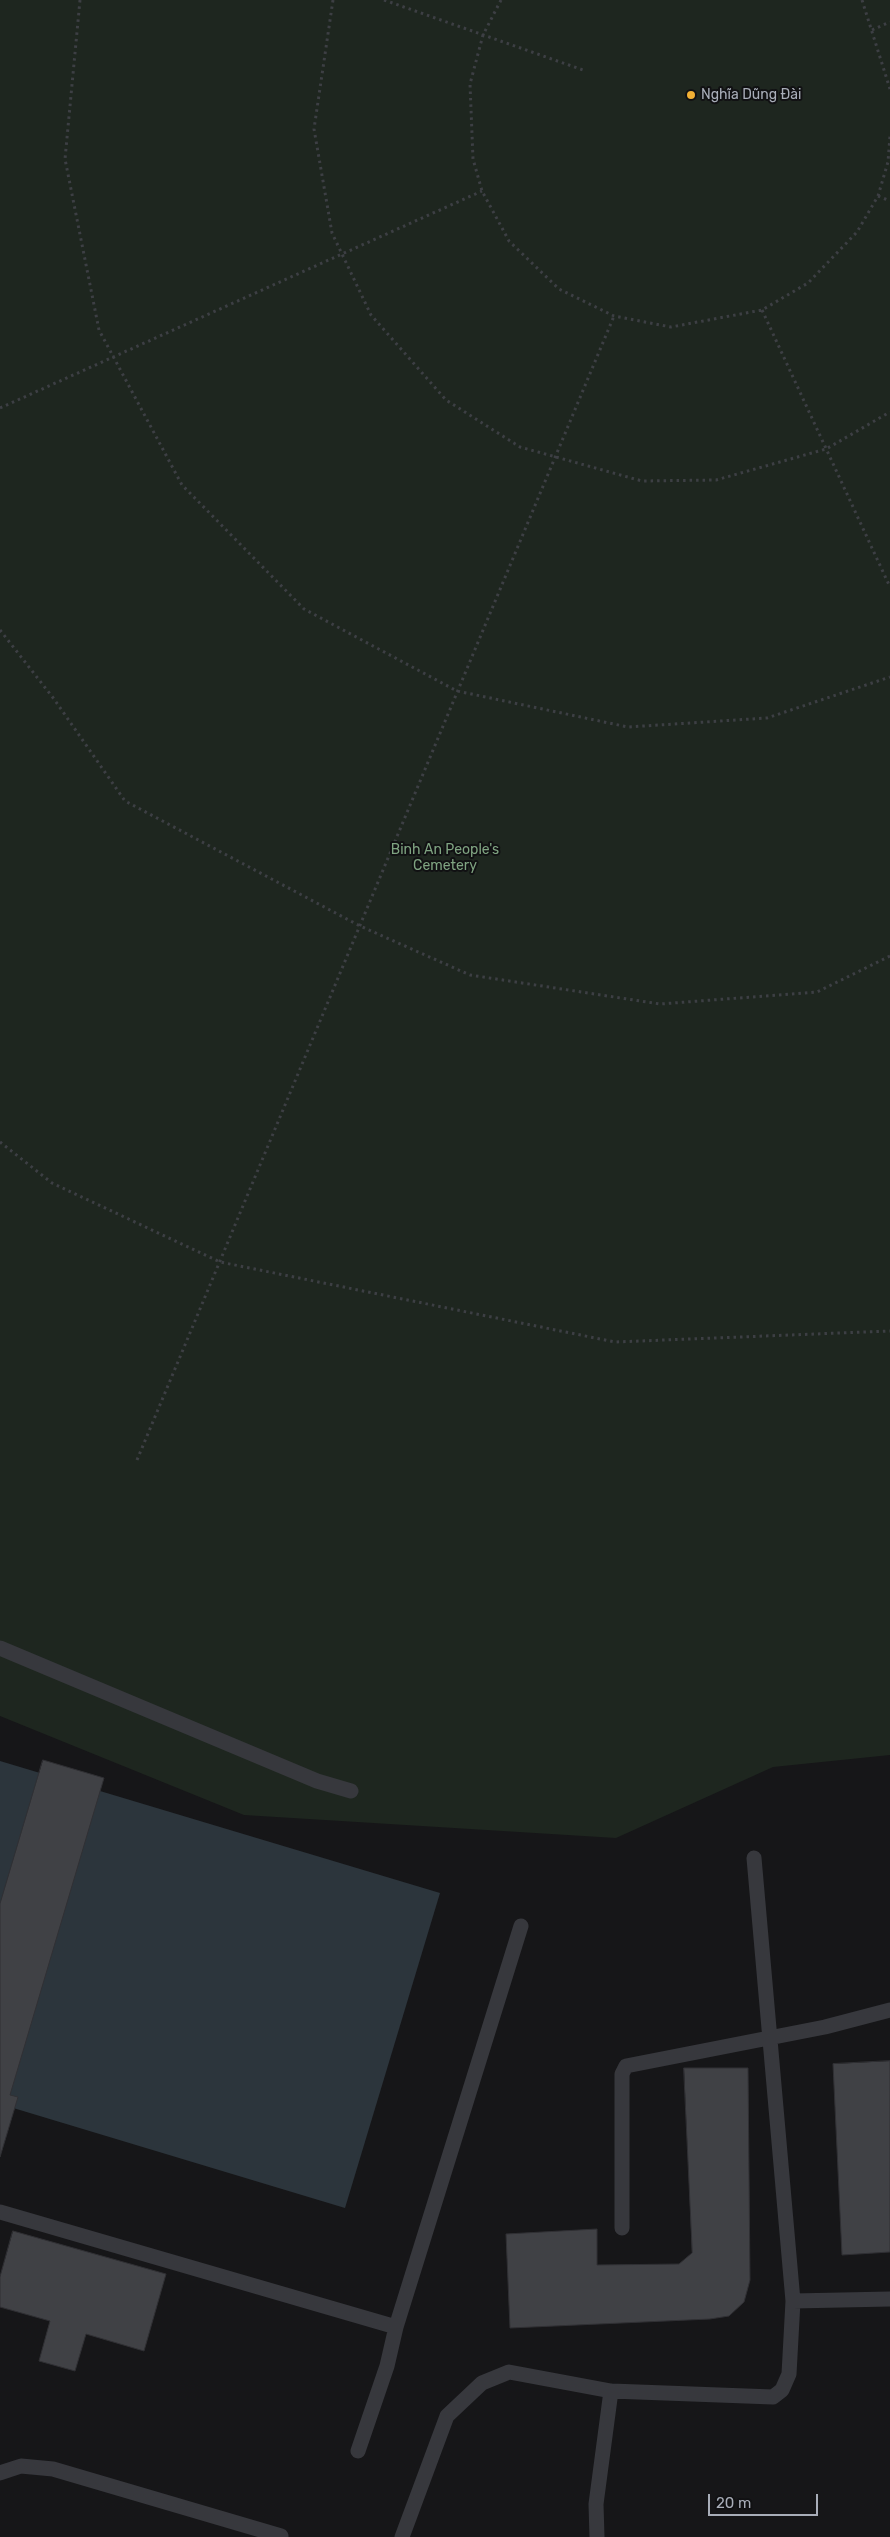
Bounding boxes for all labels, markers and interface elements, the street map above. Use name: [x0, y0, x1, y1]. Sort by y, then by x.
place label: Nghĩa Dũng Đài: [701, 87, 801, 103]
marker: Nghĩa Dũng Đài: [685, 89, 697, 101]
park label: Binh An People's Cemetery: [391, 842, 499, 874]
scale bar: [710, 2484, 820, 2516]
text: 20 m: [716, 2494, 751, 2512]

